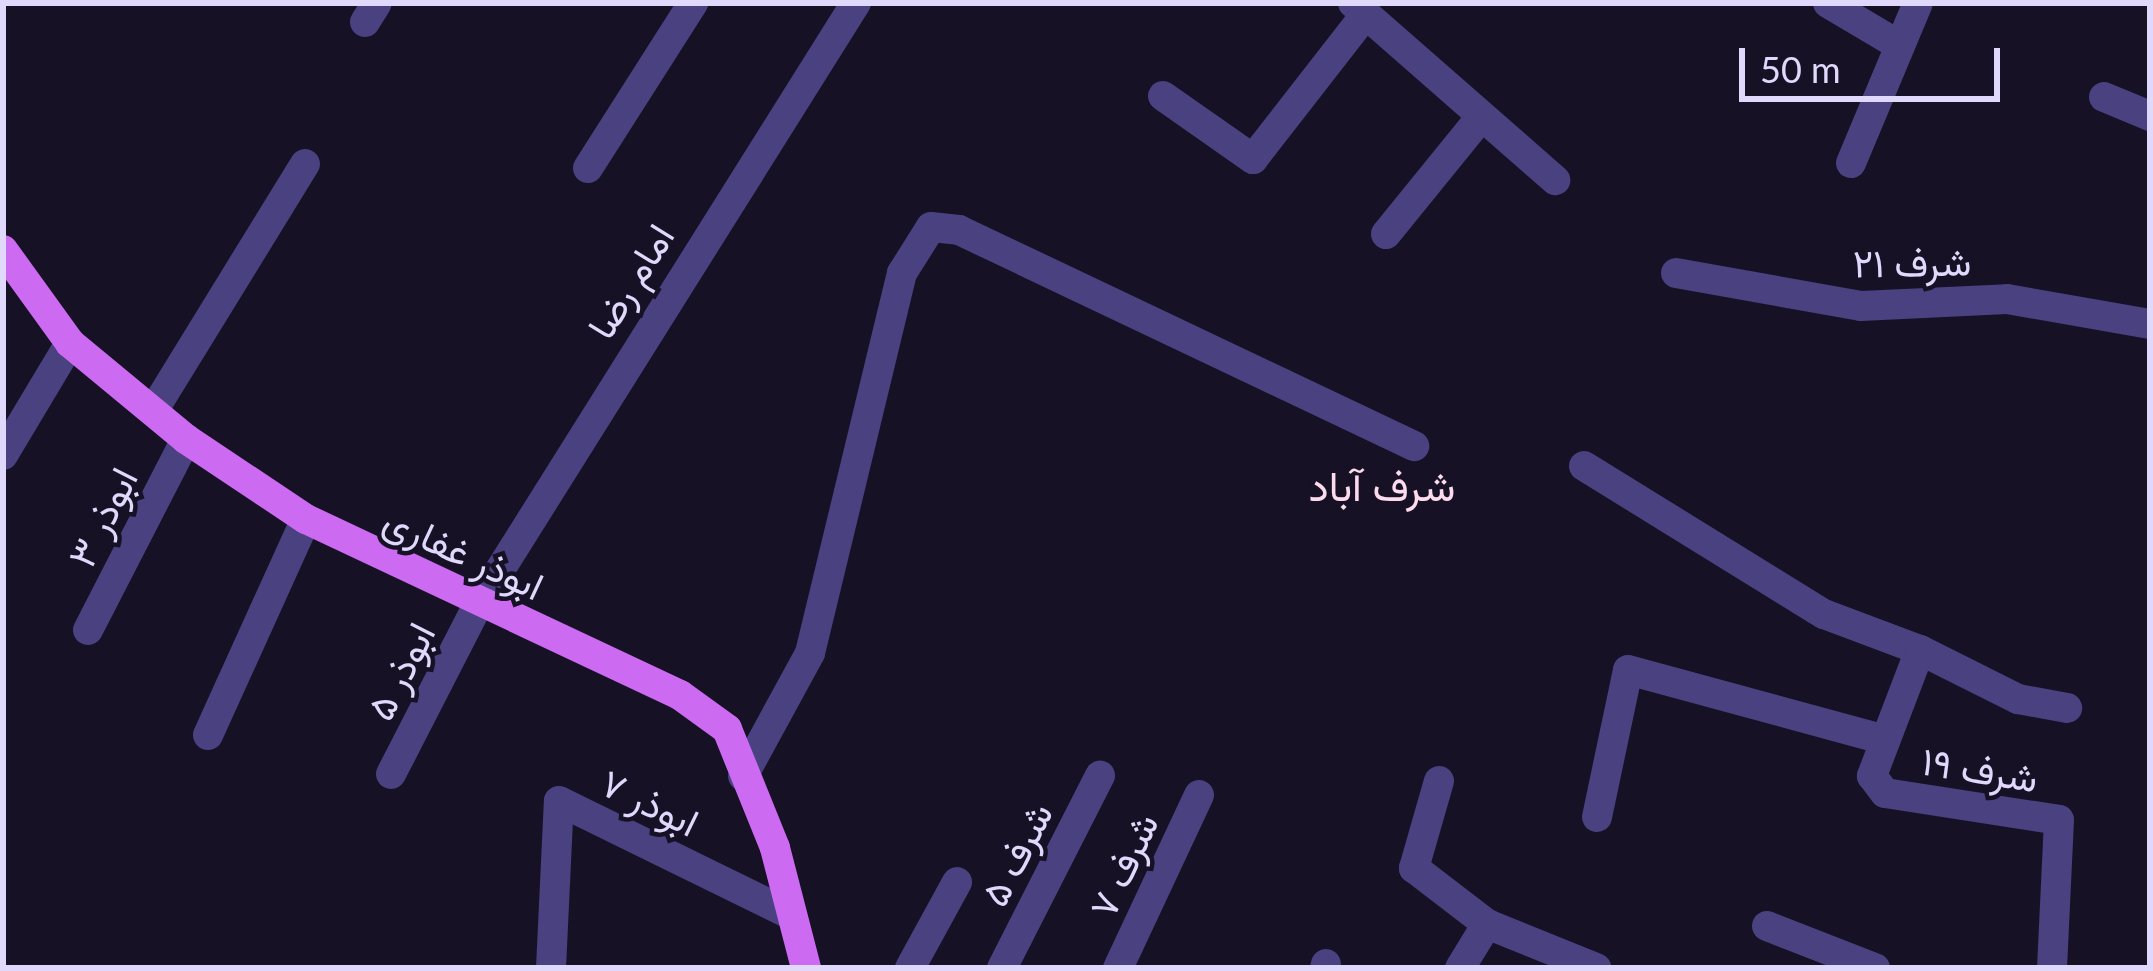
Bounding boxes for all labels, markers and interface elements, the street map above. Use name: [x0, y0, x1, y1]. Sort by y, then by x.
scale bar: [1745, 24, 2006, 98]
text: 50 m: [1760, 47, 1841, 91]
street label: امام رضا: [577, 215, 683, 347]
street label: شرف ۲۱: [1852, 238, 1972, 286]
street label: ابوذر ۳: [57, 459, 147, 575]
district label: شرف آباد: [1309, 460, 1455, 510]
street label: ابوذر غفاری: [377, 495, 551, 609]
street label: ابوذر ۵: [356, 615, 444, 727]
street label: شرف ۱۹: [1919, 737, 2041, 801]
street label: ابوذر ۷: [594, 758, 706, 846]
street label: شرف ۵: [970, 794, 1062, 914]
street label: شرف ۷: [1079, 805, 1167, 925]

